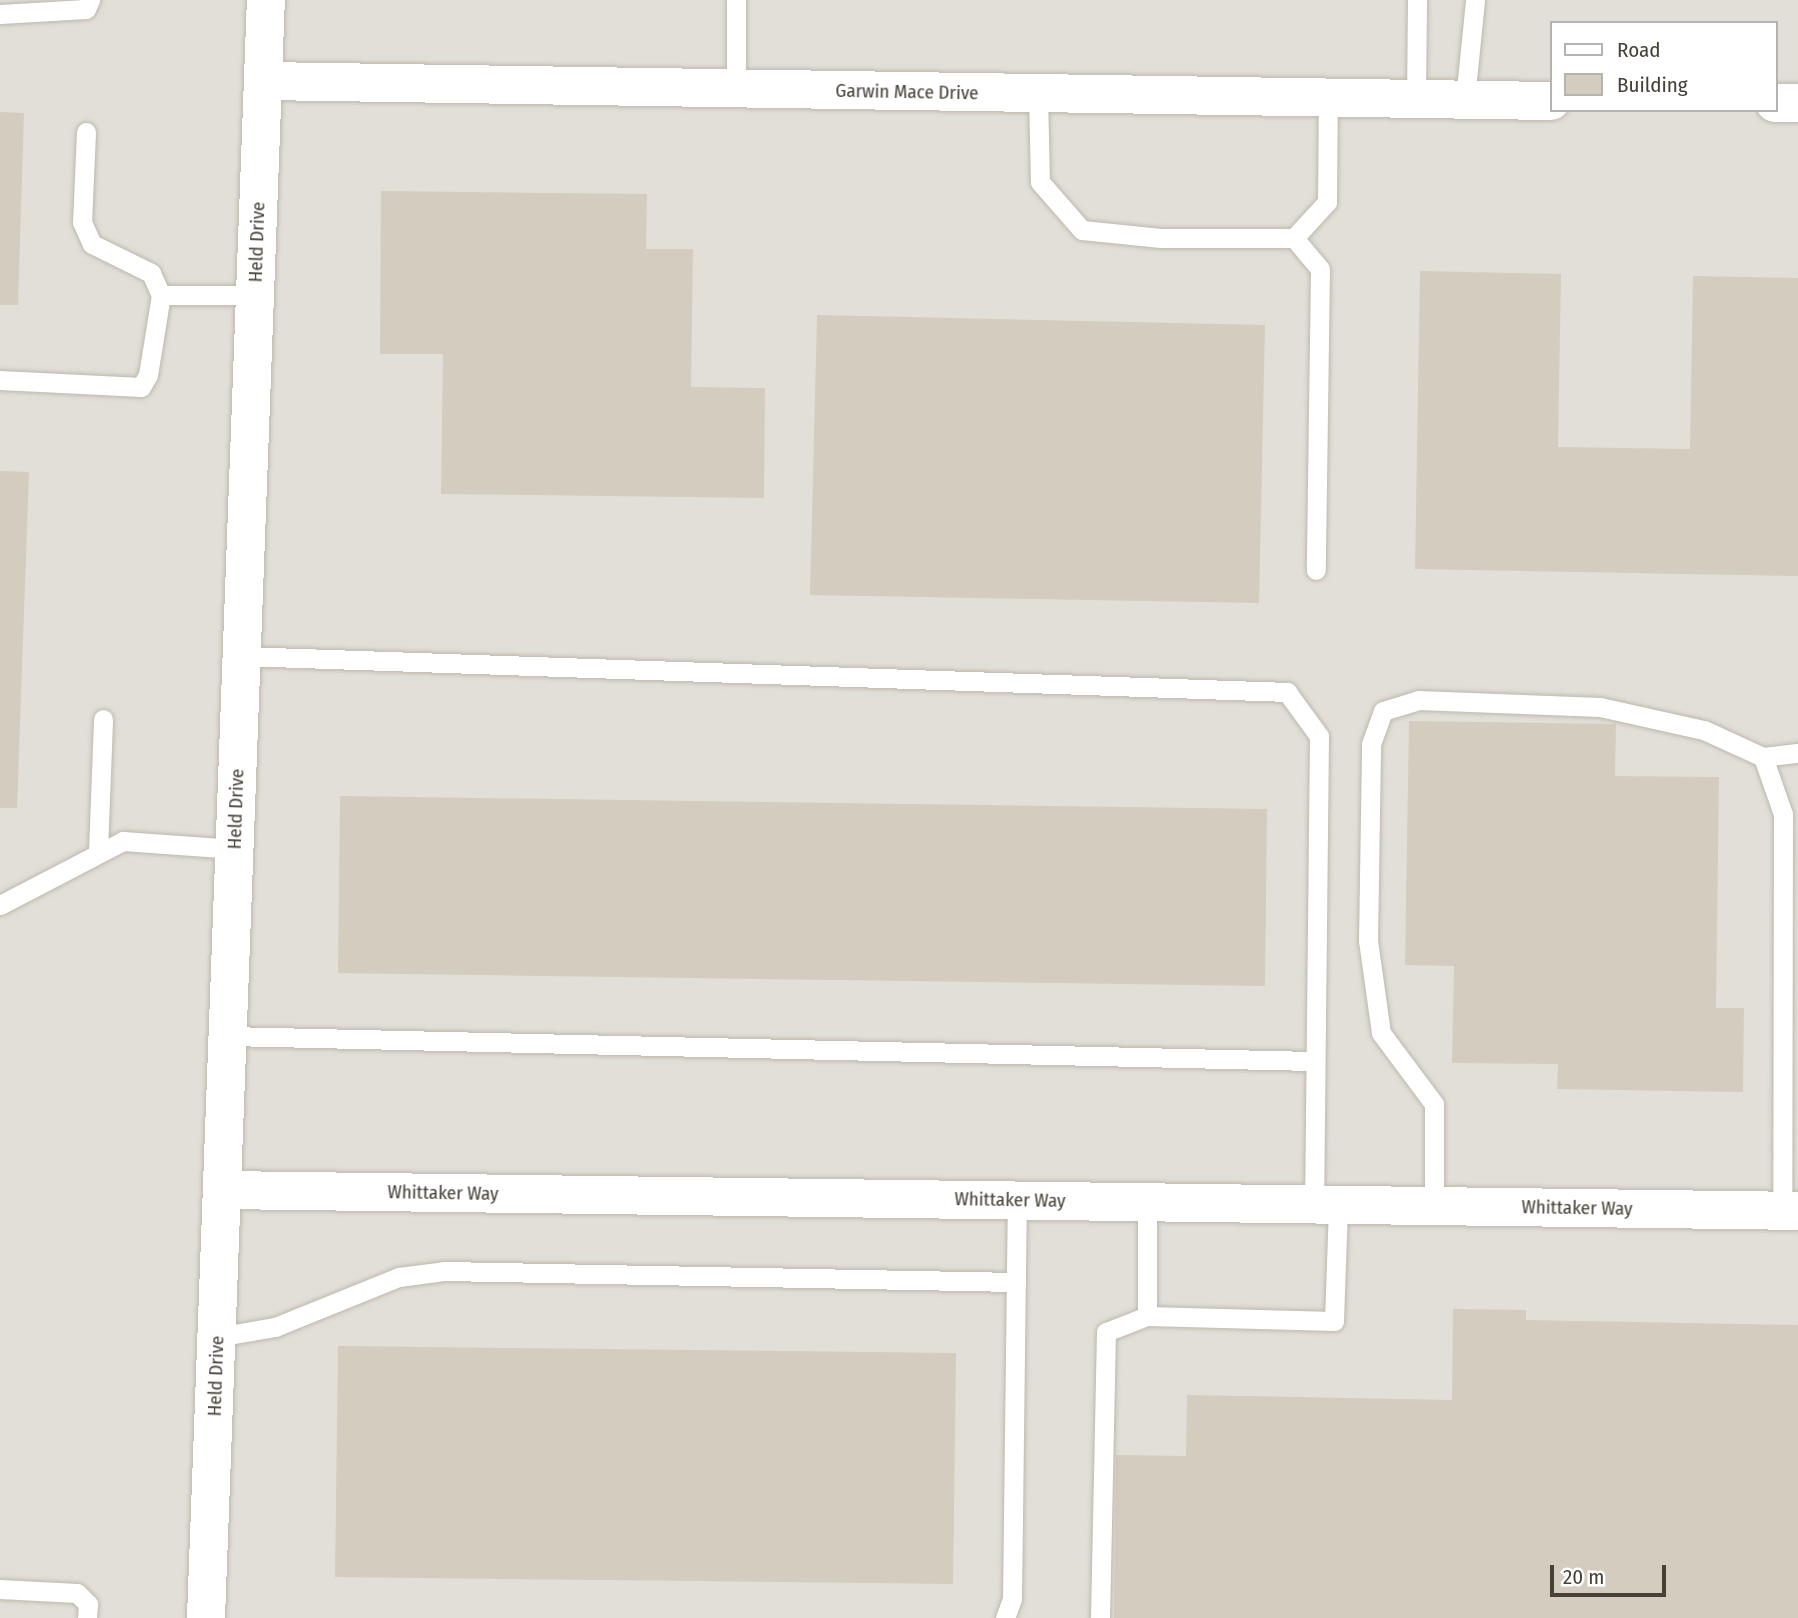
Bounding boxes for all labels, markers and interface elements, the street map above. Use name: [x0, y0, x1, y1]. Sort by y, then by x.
legend: [1549, 21, 1777, 112]
text: Road: [1617, 37, 1661, 63]
text: Building: [1617, 72, 1688, 98]
street label: Garwin Mace Drive: [835, 79, 979, 105]
street label: Held Drive: [244, 201, 270, 283]
street label: Held Drive: [223, 768, 249, 850]
street label: Whittaker Way: [387, 1181, 499, 1205]
street label: Whittaker Way: [954, 1188, 1066, 1212]
street label: Whittaker Way: [1521, 1196, 1633, 1220]
street label: Held Drive: [203, 1335, 229, 1417]
scale bar: [1553, 1552, 1668, 1596]
text: 20 m: [1563, 1564, 1604, 1590]

